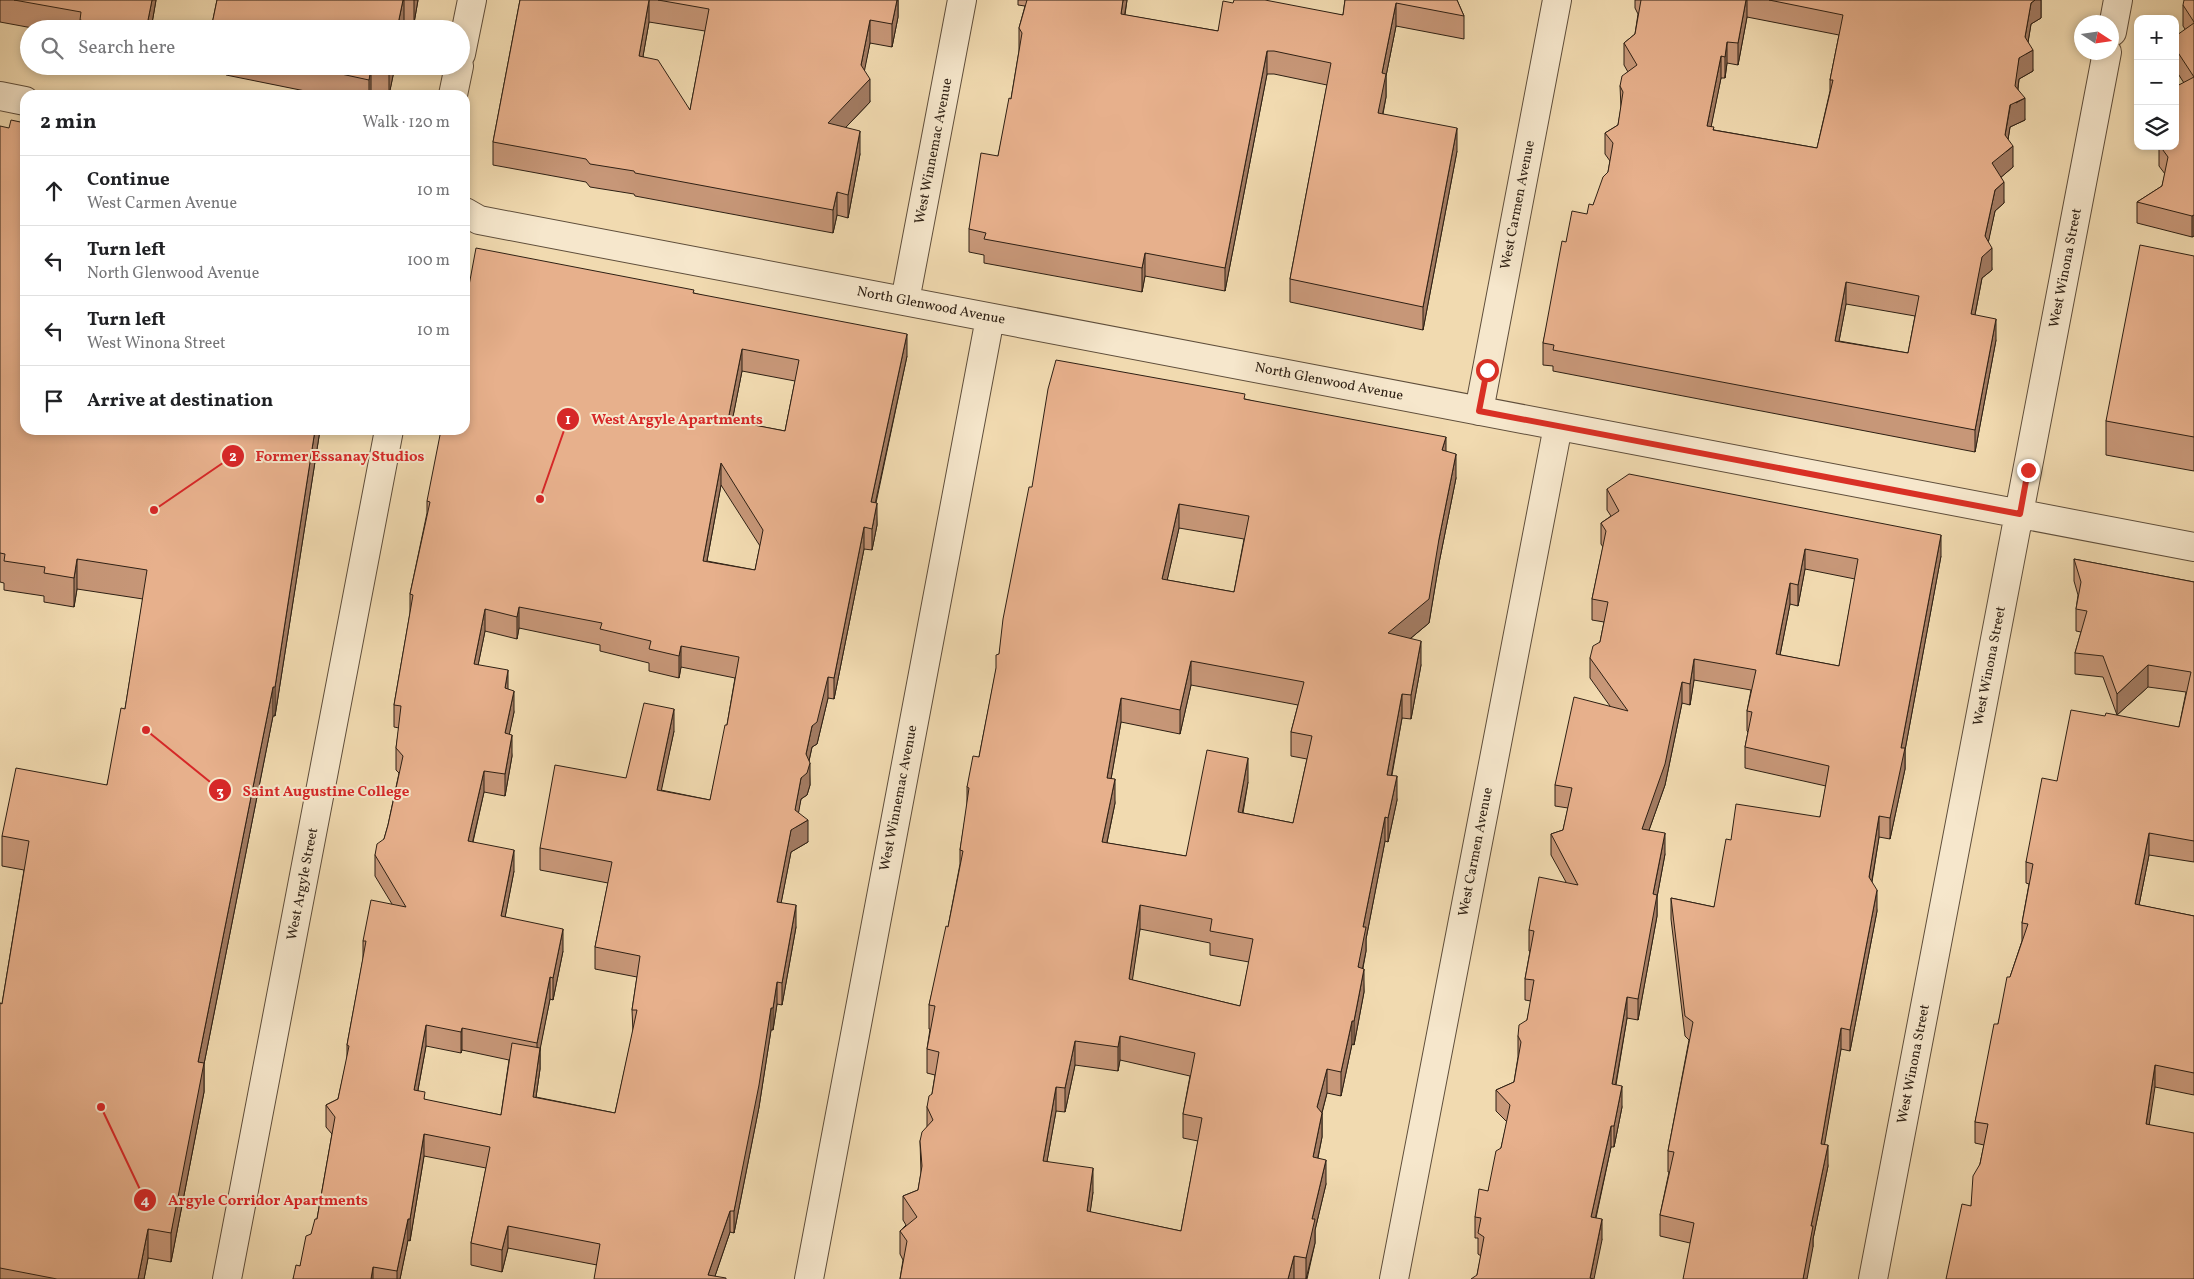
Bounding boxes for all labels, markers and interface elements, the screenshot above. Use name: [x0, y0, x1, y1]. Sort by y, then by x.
north arrow: [2074, 15, 2119, 60]
map controls: [2134, 15, 2179, 150]
button: +: [2134, 15, 2179, 60]
search box: [20, 20, 470, 75]
icon: search: [38, 34, 66, 62]
text: Search here: [78, 35, 175, 61]
button: −: [2134, 60, 2179, 105]
street label: West Winnemac Avenue: [911, 76, 958, 226]
button: layers: [2134, 105, 2179, 150]
text: 2 min: [40, 108, 97, 137]
text: Walk · 120 m: [362, 112, 450, 134]
street label: West Carmen Avenue: [1496, 138, 1540, 271]
text: Continue: [87, 167, 170, 193]
icon: ahead: [40, 177, 68, 205]
text: 10 m: [417, 180, 450, 202]
text: West Carmen Avenue: [87, 193, 237, 215]
street label: West Winona Street: [2045, 207, 2087, 329]
text: Turn left: [87, 237, 166, 263]
icon: left: [40, 247, 68, 275]
text: 100 m: [407, 250, 450, 272]
text: North Glenwood Avenue: [87, 263, 259, 285]
street label: North Glenwood Avenue: [855, 282, 1007, 330]
text: Turn left: [87, 307, 166, 333]
icon: left: [40, 317, 68, 345]
text: 10 m: [417, 320, 450, 342]
text: West Winona Street: [87, 333, 226, 355]
street label: North Glenwood Avenue: [1253, 358, 1405, 406]
route start: [1476, 359, 1499, 382]
icon: arrive: [40, 387, 68, 415]
text: Arrive at destination: [87, 388, 273, 414]
callout: West Argyle Apartments: [556, 404, 773, 434]
text: 1: [565, 410, 571, 431]
text: West Argyle Apartments: [591, 410, 763, 431]
callout: Former Essanay Studios: [220, 441, 434, 471]
text: 2: [229, 447, 237, 468]
text: Former Essanay Studios: [256, 447, 425, 468]
route end: [2017, 459, 2040, 482]
street label: West Winona Street: [1969, 605, 2011, 727]
street label: West Winnemac Avenue: [876, 723, 923, 873]
callout: Saint Augustine College: [207, 775, 419, 805]
text: 3: [216, 782, 224, 803]
text: Saint Augustine College: [243, 782, 410, 803]
street label: West Carmen Avenue: [1454, 785, 1498, 918]
street label: West Argyle Street: [283, 826, 323, 942]
street label: West Winona Street: [1893, 1003, 1935, 1125]
callout: Argyle Corridor Apartments: [133, 1185, 378, 1215]
text: 4: [140, 1191, 150, 1212]
text: Argyle Corridor Apartments: [168, 1191, 368, 1212]

